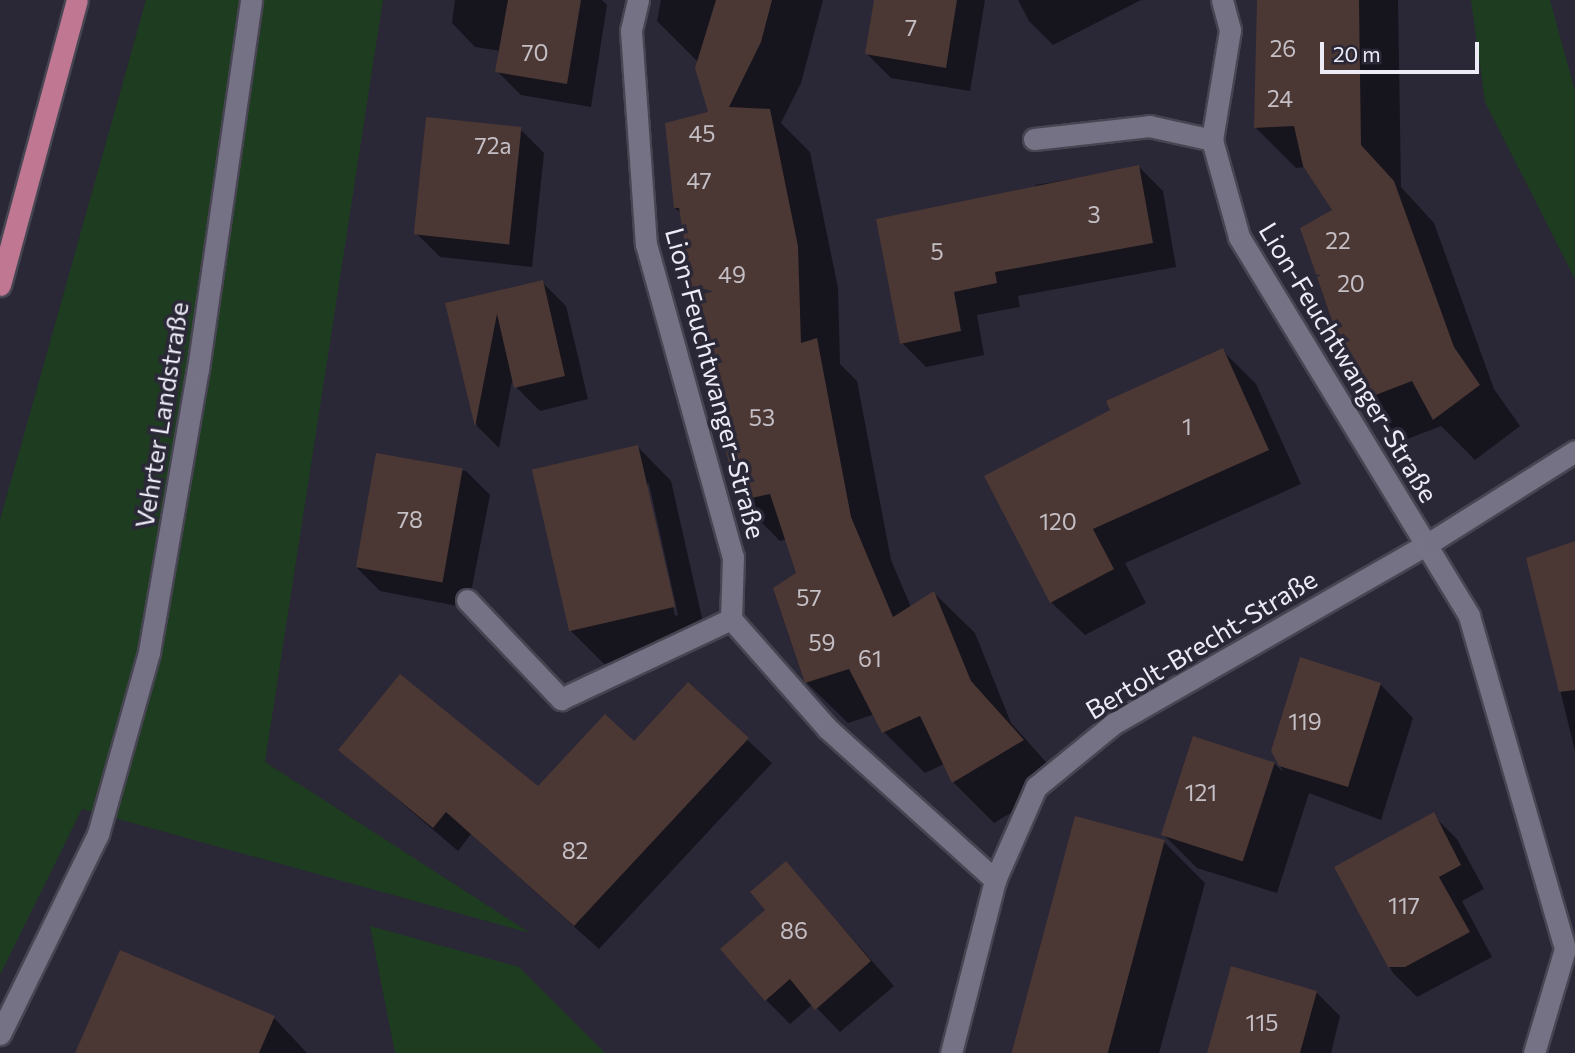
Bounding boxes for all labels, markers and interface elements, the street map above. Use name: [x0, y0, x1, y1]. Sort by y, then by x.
house number: 7: [905, 13, 917, 41]
scale bar: [1323, 28, 1482, 72]
house number: 26: [1270, 34, 1296, 62]
house number: 70: [521, 38, 549, 66]
text: 20 m: [1333, 41, 1381, 66]
house number: 24: [1267, 84, 1293, 112]
house number: 45: [688, 119, 716, 147]
house number: 72a: [475, 131, 511, 159]
house number: 47: [686, 166, 712, 194]
house number: 3: [1087, 200, 1101, 228]
street label: Lion-Feuchtwanger-Straße: [1253, 216, 1445, 508]
street label: Lion-Feuchtwanger-Straße: [659, 224, 773, 542]
house number: 22: [1325, 226, 1351, 254]
house number: 5: [930, 237, 944, 265]
house number: 49: [718, 260, 746, 288]
house number: 20: [1337, 269, 1365, 297]
street label: Vehrter Landstraße: [128, 300, 194, 530]
house number: 53: [749, 403, 775, 431]
house number: 1: [1182, 412, 1192, 440]
house number: 78: [397, 505, 423, 533]
house number: 120: [1039, 507, 1077, 535]
street label: Bertolt-Brecht-Straße: [1080, 563, 1322, 725]
house number: 57: [796, 583, 822, 611]
house number: 59: [808, 628, 836, 656]
house number: 61: [858, 644, 882, 672]
house number: 119: [1288, 707, 1322, 735]
house number: 121: [1185, 778, 1217, 806]
house number: 82: [562, 836, 588, 864]
house number: 117: [1388, 891, 1420, 919]
house number: 86: [780, 916, 808, 944]
house number: 115: [1246, 1008, 1278, 1036]

